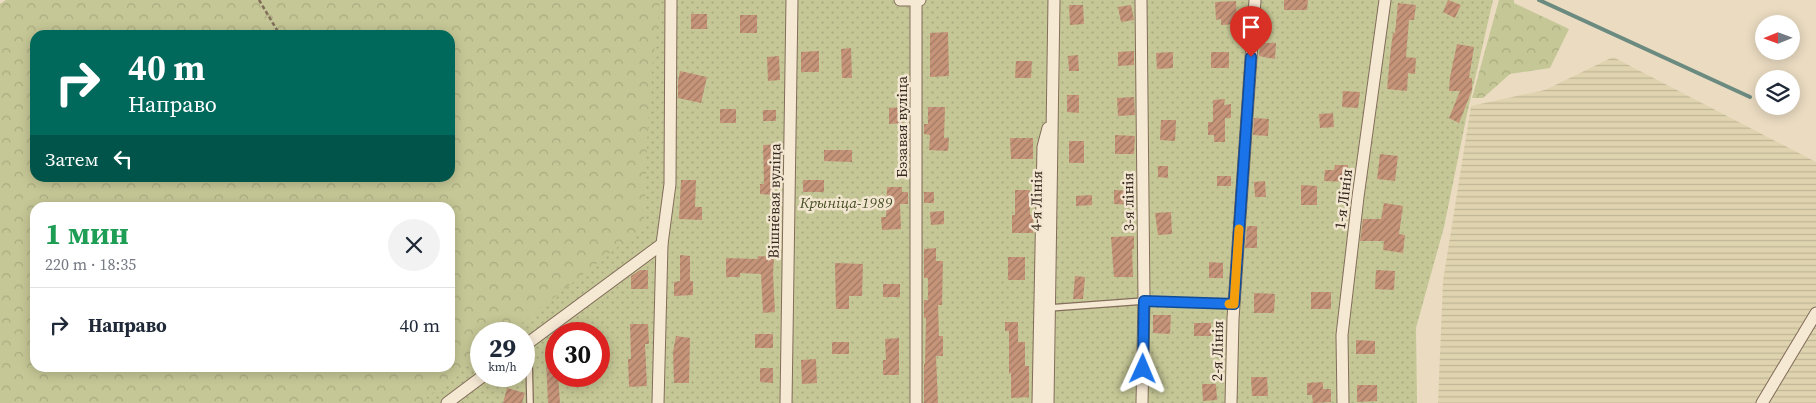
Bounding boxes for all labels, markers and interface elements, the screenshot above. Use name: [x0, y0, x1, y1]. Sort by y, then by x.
pin: [1230, 6, 1272, 57]
icon: arrive: [1237, 13, 1265, 41]
north arrow: [1755, 15, 1800, 60]
map controls: [1755, 15, 1800, 115]
text: 40 m: [128, 44, 205, 92]
icon: right: [45, 50, 110, 115]
button: layers: [1755, 70, 1800, 115]
street label: Бэзавая вуліца: [891, 76, 912, 178]
text: Направо: [128, 89, 217, 119]
street label: Вішнёвая вуліца: [762, 143, 786, 259]
icon: left: [109, 145, 137, 173]
text: Затем: [45, 146, 99, 172]
street label: 1-я Лінія: [1329, 168, 1357, 230]
street label: 4-я Лінія: [1025, 171, 1047, 231]
street label: 3-я лінія: [1117, 172, 1139, 232]
park label: Крыніца-1989: [799, 192, 893, 213]
text: 1 мин: [45, 213, 129, 254]
button: close: [388, 219, 440, 271]
text: 220 m · 18:35: [45, 253, 136, 275]
icon: right: [45, 311, 73, 339]
text: Направо: [88, 312, 167, 338]
text: 40 m: [399, 312, 440, 338]
street label: 2-я Лінія: [1206, 321, 1228, 381]
speed limit sign: 30: [545, 322, 610, 387]
text: 29: [489, 331, 516, 365]
position arrow: [1116, 342, 1168, 394]
text: km/h: [488, 359, 517, 375]

